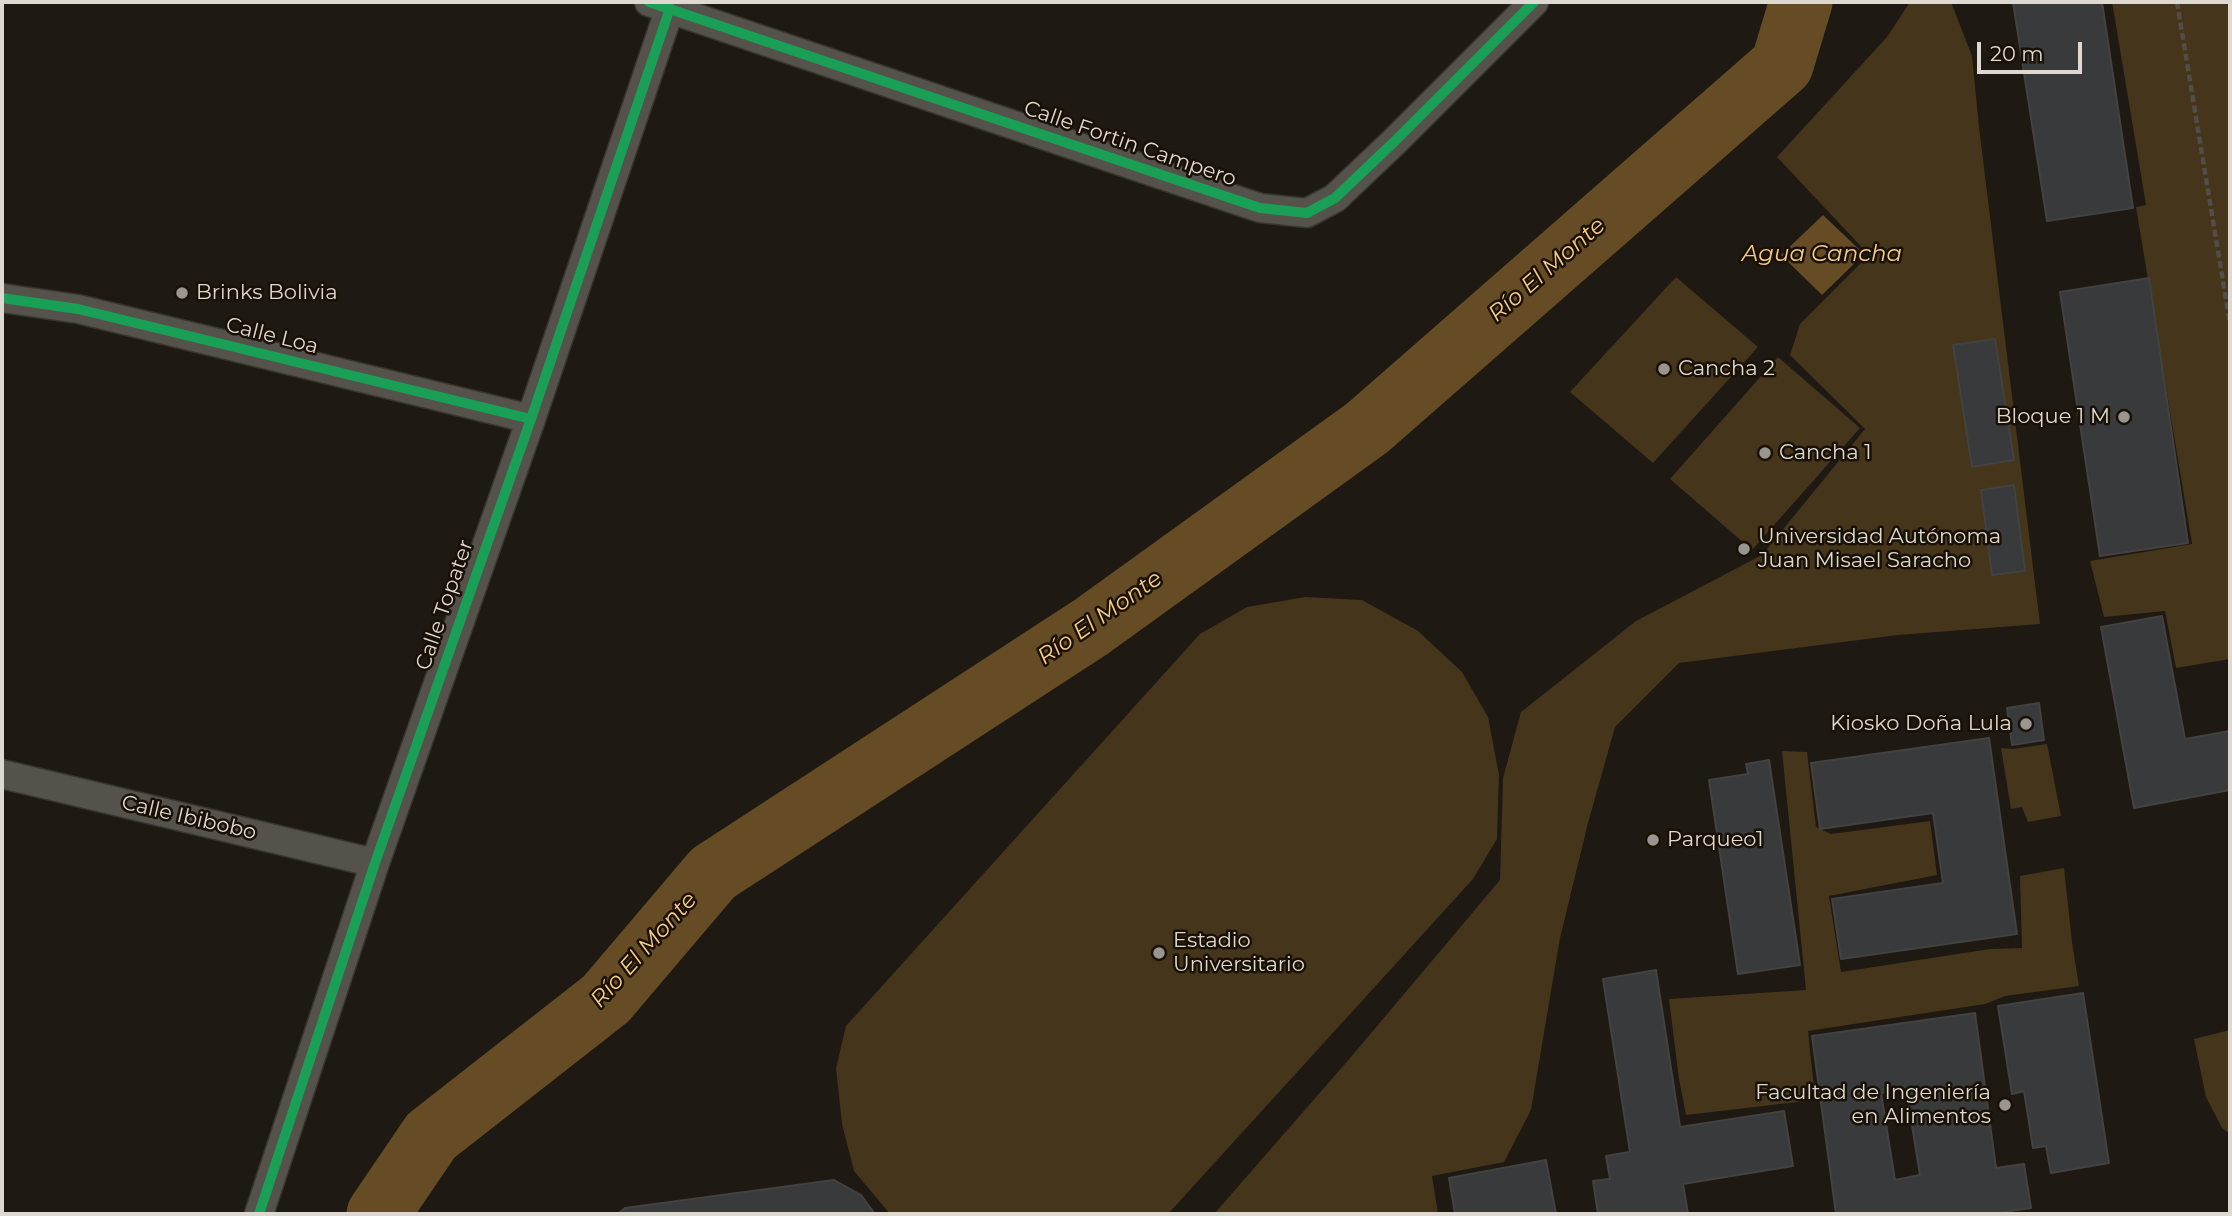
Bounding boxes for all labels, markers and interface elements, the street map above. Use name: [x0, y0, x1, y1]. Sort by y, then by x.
scale bar: [1980, 28, 2085, 72]
text: 20 m: [1990, 41, 2044, 66]
street label: Calle Fortin Campero: [1021, 96, 1239, 192]
water label: Río El Monte: [1483, 212, 1611, 328]
water label: Agua Cancha: [1742, 240, 1902, 268]
place label: Brinks Bolivia: [196, 280, 338, 306]
marker: Brinks Bolivia: [174, 285, 190, 301]
street label: Calle Loa: [223, 312, 321, 360]
place label: Cancha 2: [1678, 356, 1775, 382]
marker: Cancha 2: [1656, 361, 1672, 377]
place label: Bloque 1 M: [1996, 404, 2110, 430]
marker: Bloque 1 M: [2116, 409, 2132, 425]
place label: Cancha 1: [1779, 440, 1872, 466]
marker: Cancha 1: [1757, 445, 1773, 461]
place label: Universidad Autónoma Juan Misael Saracho: [1758, 524, 2001, 574]
street label: Calle Topater: [411, 536, 479, 674]
marker: Universidad Autónoma Juan Misael Saracho: [1736, 541, 1752, 557]
water label: Río El Monte: [1032, 565, 1168, 671]
place label: Kiosko Doña Lula: [1830, 711, 2012, 737]
marker: Kiosko Doña Lula: [2018, 716, 2034, 732]
street label: Calle Ibibobo: [119, 790, 259, 846]
place label: Parqueo1: [1667, 827, 1764, 853]
marker: Parqueo1: [1645, 832, 1661, 848]
water label: Río El Monte: [585, 887, 703, 1013]
place label: Estadio Universitario: [1173, 928, 1305, 978]
marker: Estadio Universitario: [1151, 945, 1167, 961]
place label: Facultad de Ingeniería en Alimentos: [1755, 1080, 1991, 1130]
marker: Facultad de Ingeniería en Alimentos: [1997, 1097, 2013, 1113]

